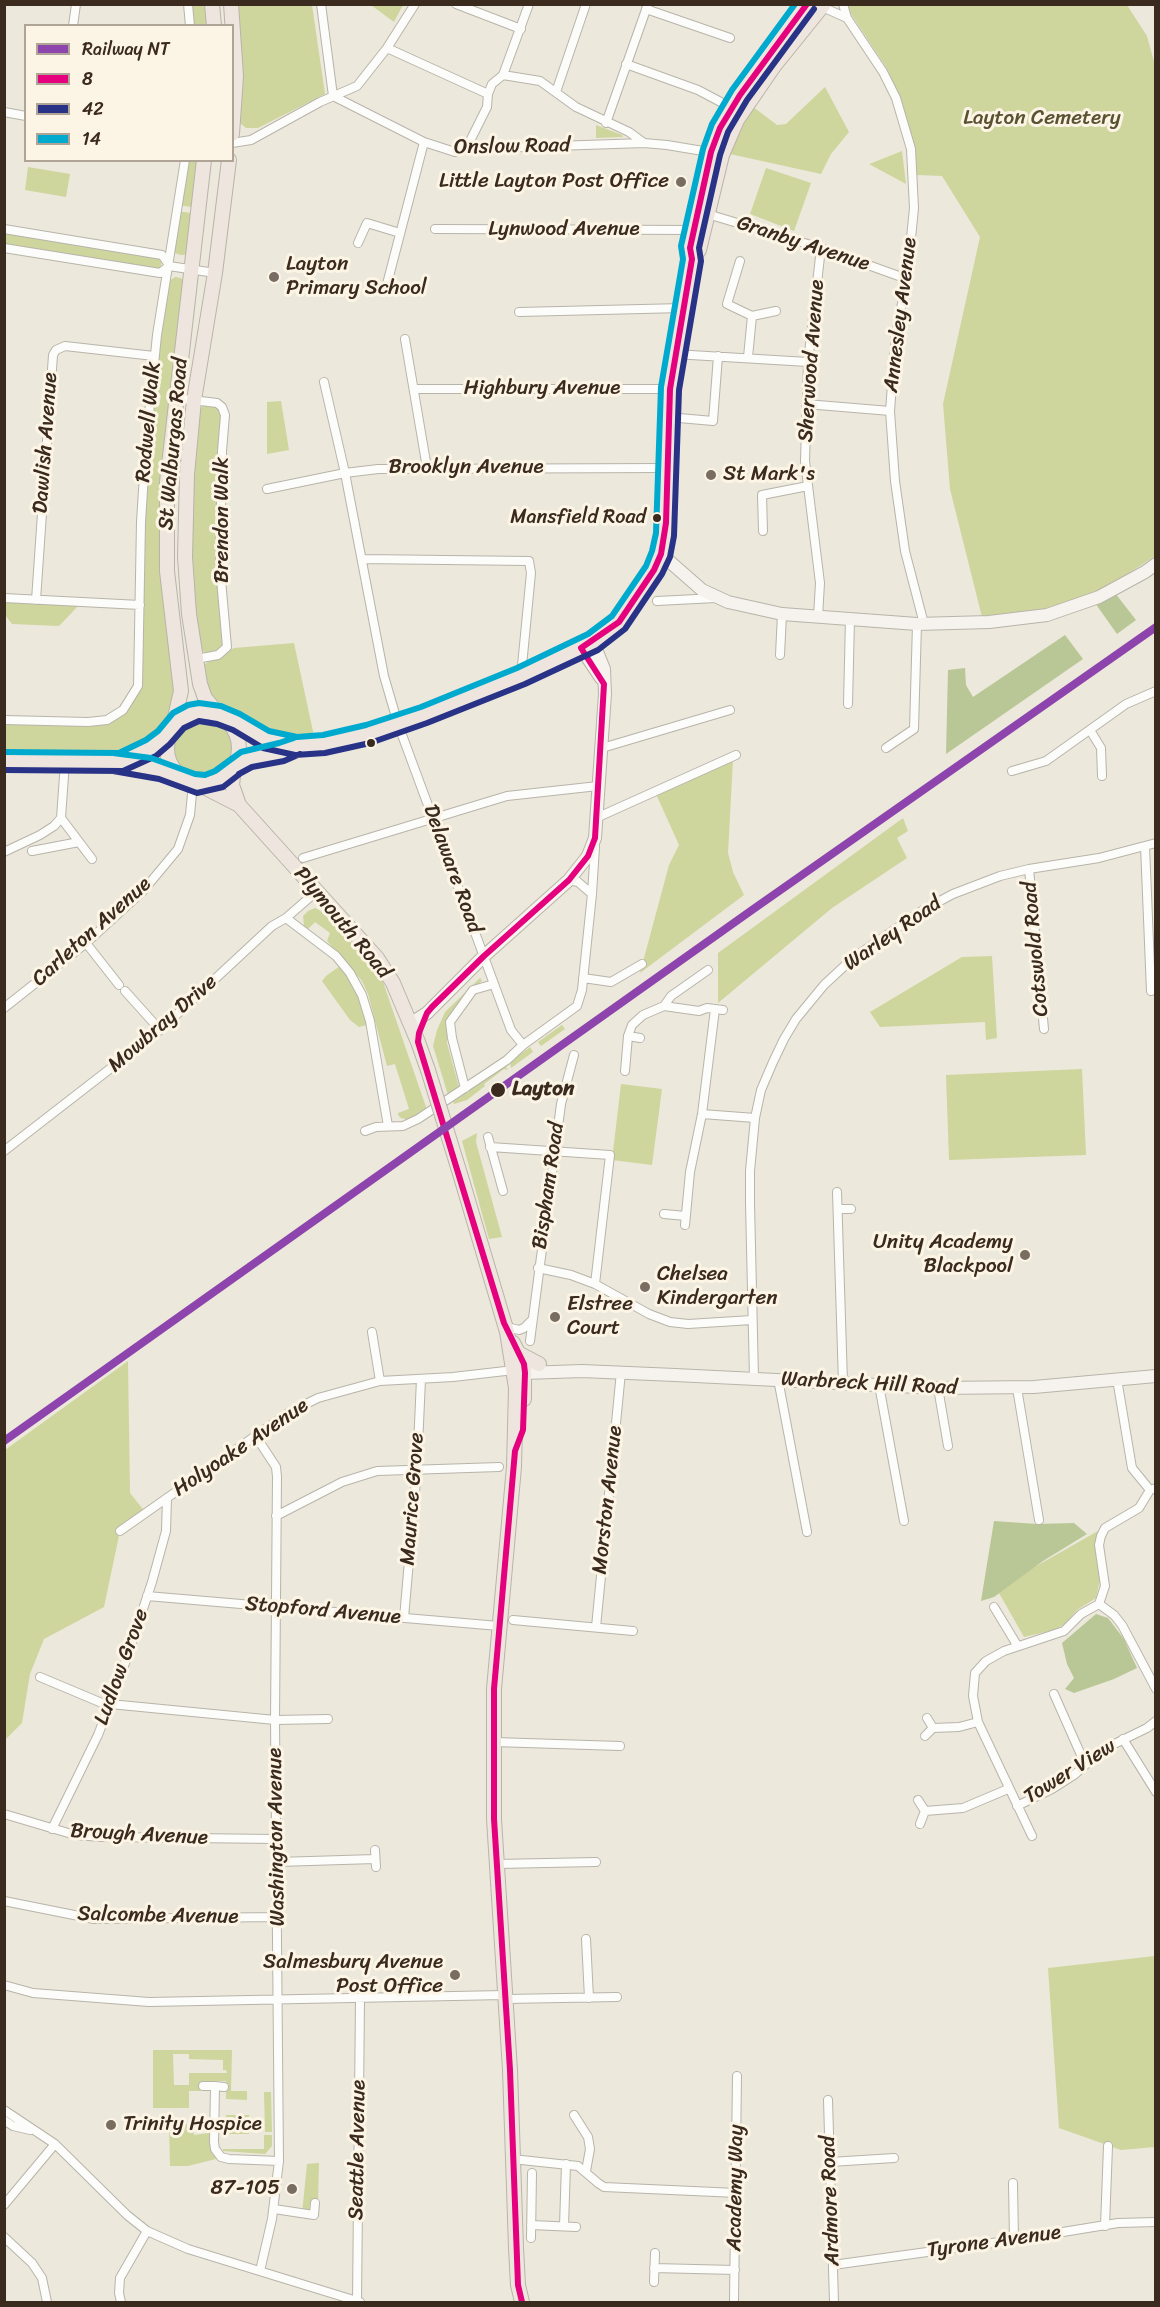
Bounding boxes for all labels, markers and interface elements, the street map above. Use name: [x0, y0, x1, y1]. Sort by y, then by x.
legend: [24, 24, 234, 162]
text: Railway NT: [82, 33, 169, 65]
text: 8: [82, 63, 93, 95]
text: 42: [82, 93, 104, 125]
park label: Layton Cemetery: [963, 106, 1121, 132]
text: 14: [82, 123, 101, 155]
street label: Onslow Road: [454, 133, 570, 161]
place label: Little Layton Post Office: [439, 169, 669, 195]
marker: Little Layton Post Office: [674, 175, 688, 189]
street label: Granby Avenue: [733, 211, 873, 277]
street label: Lynwood Avenue: [488, 217, 640, 243]
street label: Annesley Avenue: [879, 236, 923, 394]
place label: Layton Primary School: [286, 252, 427, 302]
marker: Layton Primary School: [267, 270, 281, 284]
street label: Sherwood Avenue: [794, 279, 830, 443]
street label: St Walburgas Road: [154, 357, 194, 531]
street label: Rodwell Walk: [131, 361, 167, 483]
street label: Dawlish Avenue: [28, 372, 64, 514]
street label: Highbury Avenue: [464, 376, 620, 402]
street label: Brooklyn Avenue: [388, 455, 544, 481]
street label: Brendon Walk: [210, 457, 236, 583]
place label: St Mark's: [723, 462, 815, 488]
marker: St Mark's: [704, 468, 718, 482]
place label: Mansfield Road: [510, 506, 646, 530]
marker: Mansfield Road: [651, 512, 663, 524]
unlabelled marker: [365, 737, 377, 749]
street label: Delaware Road: [417, 801, 487, 937]
street label: Plymouth Road: [288, 862, 396, 984]
street label: Carleton Avenue: [27, 872, 157, 992]
street label: Cotswold Road: [1018, 880, 1054, 1018]
street label: Warley Road: [839, 891, 947, 977]
street label: Mowbray Drive: [103, 970, 223, 1078]
place label: Layton: [512, 1077, 574, 1103]
marker: Layton: [489, 1081, 507, 1099]
street label: Bispham Road: [528, 1121, 570, 1251]
place label: Unity Academy Blackpool: [873, 1230, 1013, 1280]
marker: Unity Academy Blackpool: [1018, 1248, 1032, 1262]
place label: Chelsea Kindergarten: [657, 1262, 778, 1312]
marker: Chelsea Kindergarten: [638, 1280, 652, 1294]
place label: Elstree Court: [567, 1292, 633, 1342]
marker: Elstree Court: [548, 1310, 562, 1324]
street label: Warbreck Hill Road: [780, 1367, 958, 1401]
street label: Holyoake Avenue: [168, 1393, 314, 1503]
street label: Morston Avenue: [588, 1425, 628, 1575]
street label: Maurice Grove: [396, 1432, 430, 1566]
street label: Stopford Avenue: [244, 1592, 402, 1630]
street label: Ludlow Grove: [89, 1606, 155, 1728]
street label: Tower View: [1019, 1734, 1121, 1810]
street label: Washington Avenue: [263, 1747, 291, 1927]
street label: Brough Avenue: [69, 1819, 209, 1851]
street label: Salcombe Avenue: [77, 1902, 239, 1930]
place label: Salmesbury Avenue Post Office: [263, 1950, 443, 2000]
marker: Salmesbury Avenue Post Office: [448, 1968, 462, 1982]
street label: Seattle Avenue: [344, 2080, 372, 2220]
place label: Trinity Hospice: [123, 2112, 262, 2138]
marker: Trinity Hospice: [104, 2118, 118, 2132]
street label: Academy Way: [722, 2124, 750, 2252]
street label: Ardmore Road: [816, 2136, 846, 2266]
place label: 87-105: [210, 2176, 280, 2202]
marker: 87-105: [285, 2182, 299, 2196]
street label: Tyrone Avenue: [926, 2220, 1062, 2264]

